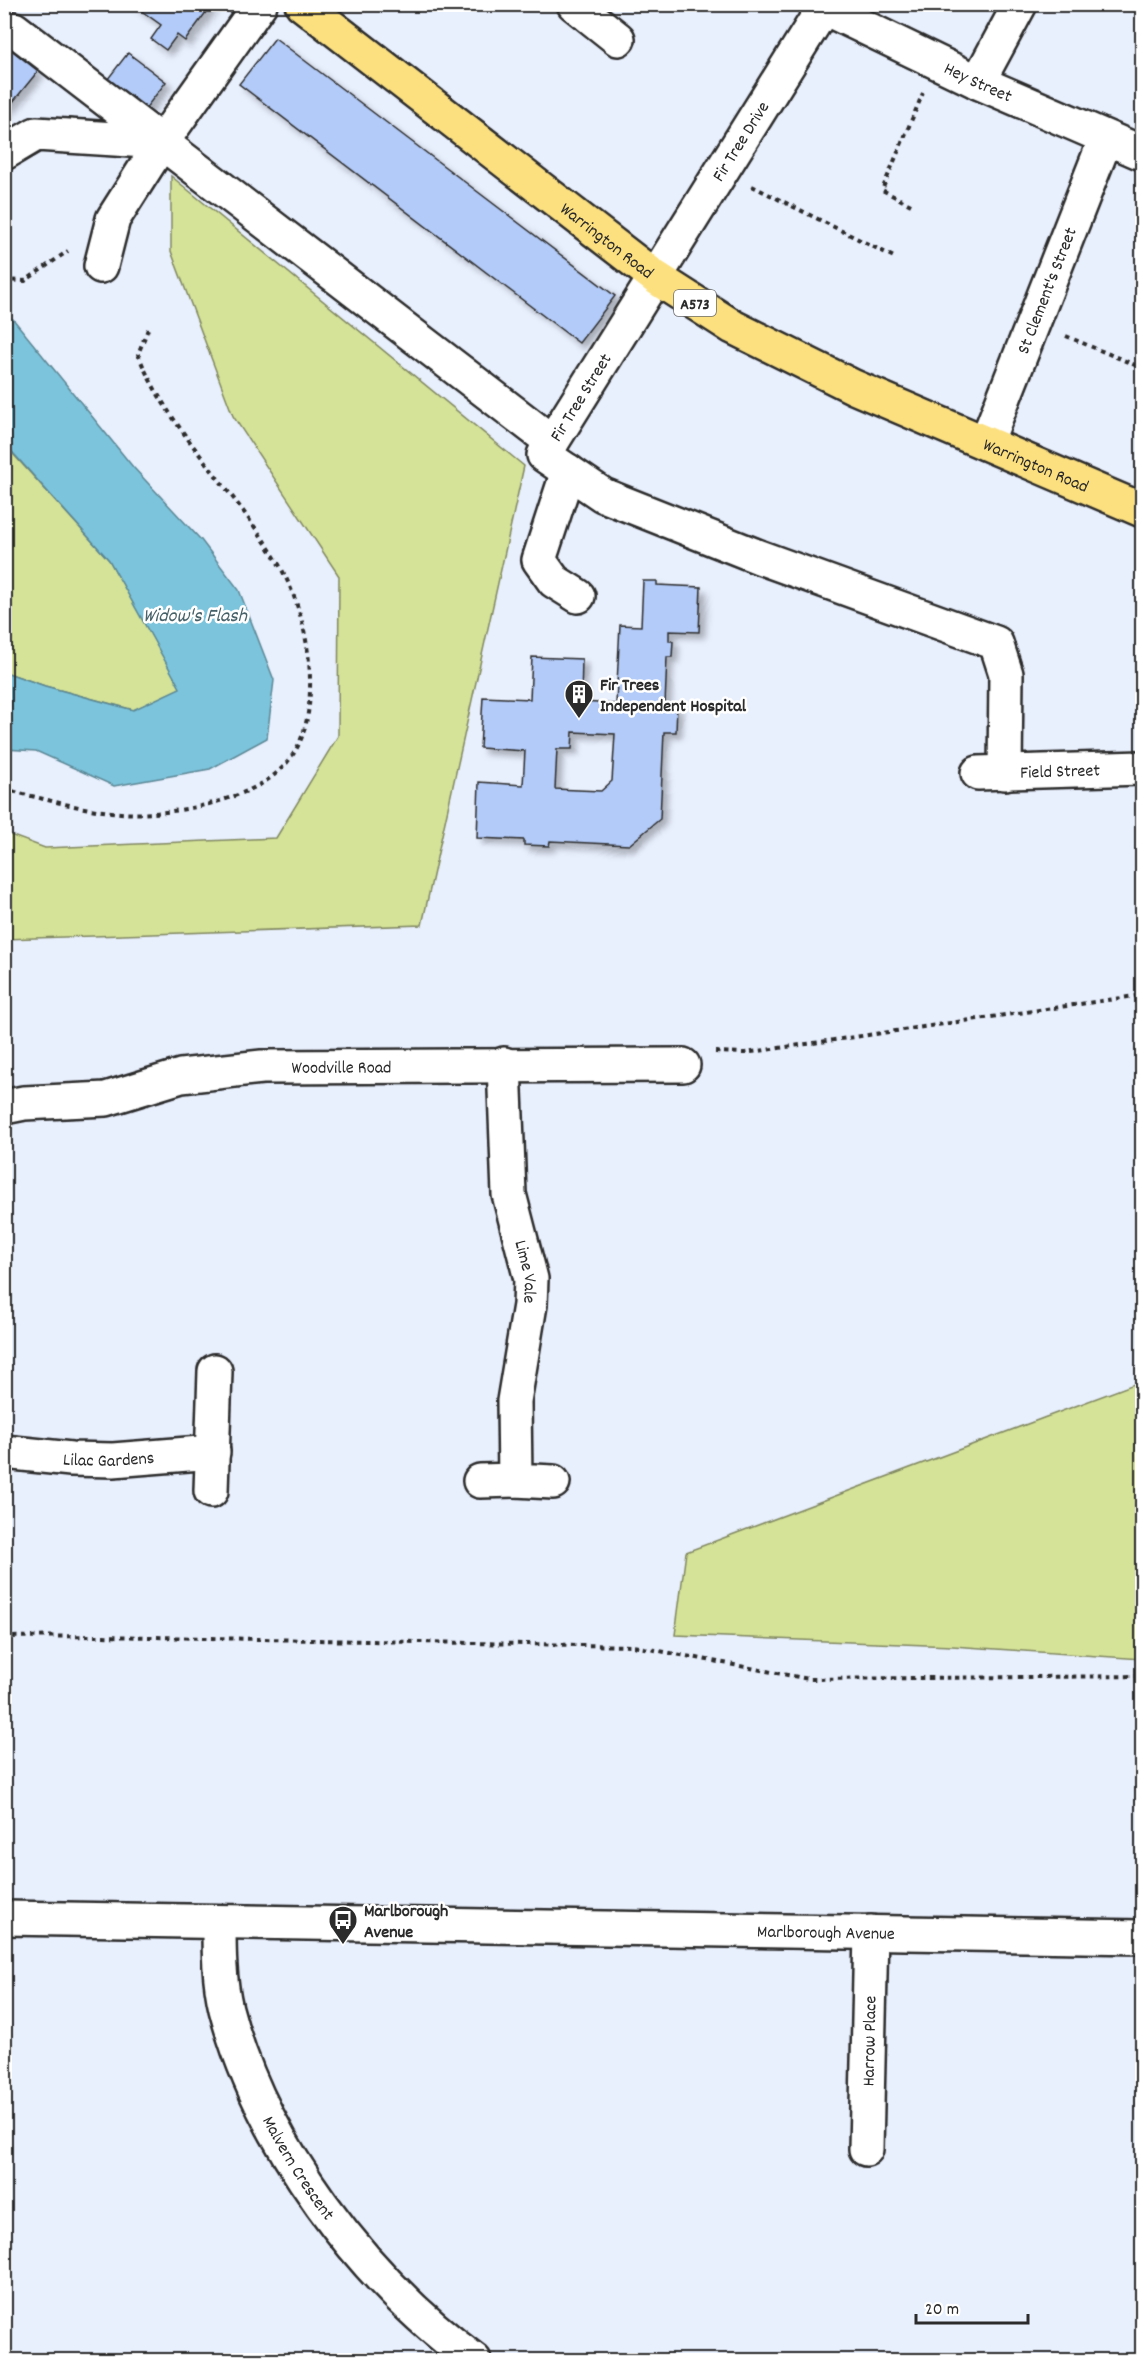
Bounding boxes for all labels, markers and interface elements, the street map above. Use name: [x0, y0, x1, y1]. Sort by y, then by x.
street label: Hey Street: [939, 57, 1016, 110]
street label: Fir Tree Drive: [707, 97, 777, 187]
street label: Warrington Road: [554, 198, 658, 286]
street label: St Clement's Street: [1012, 224, 1085, 358]
road number: A573: [674, 290, 716, 316]
street label: Fir Tree Street: [545, 349, 619, 447]
street label: Warrington Road: [978, 433, 1092, 501]
water label: Widow's Flash: [143, 603, 248, 631]
place label: Fir Trees Independent Hospital: [600, 674, 747, 720]
building icon: Fir Trees Independent Hospital: [563, 678, 595, 720]
street label: Field Street: [1020, 759, 1101, 787]
street label: Woodville Road: [292, 1056, 392, 1082]
street label: Lime Vale: [506, 1238, 542, 1304]
street label: Lilac Gardens: [61, 1447, 155, 1475]
place label: Marlborough Avenue: [364, 1900, 448, 1946]
bus stop icon: Marlborough Avenue: [327, 1904, 359, 1946]
street label: Marlborough Avenue: [757, 1921, 895, 1948]
street label: Harrow Place: [857, 1995, 885, 2087]
street label: Malvern Crescent: [255, 2112, 339, 2227]
scale bar: [916, 2287, 1028, 2325]
text: 20 m: [925, 2298, 959, 2323]

